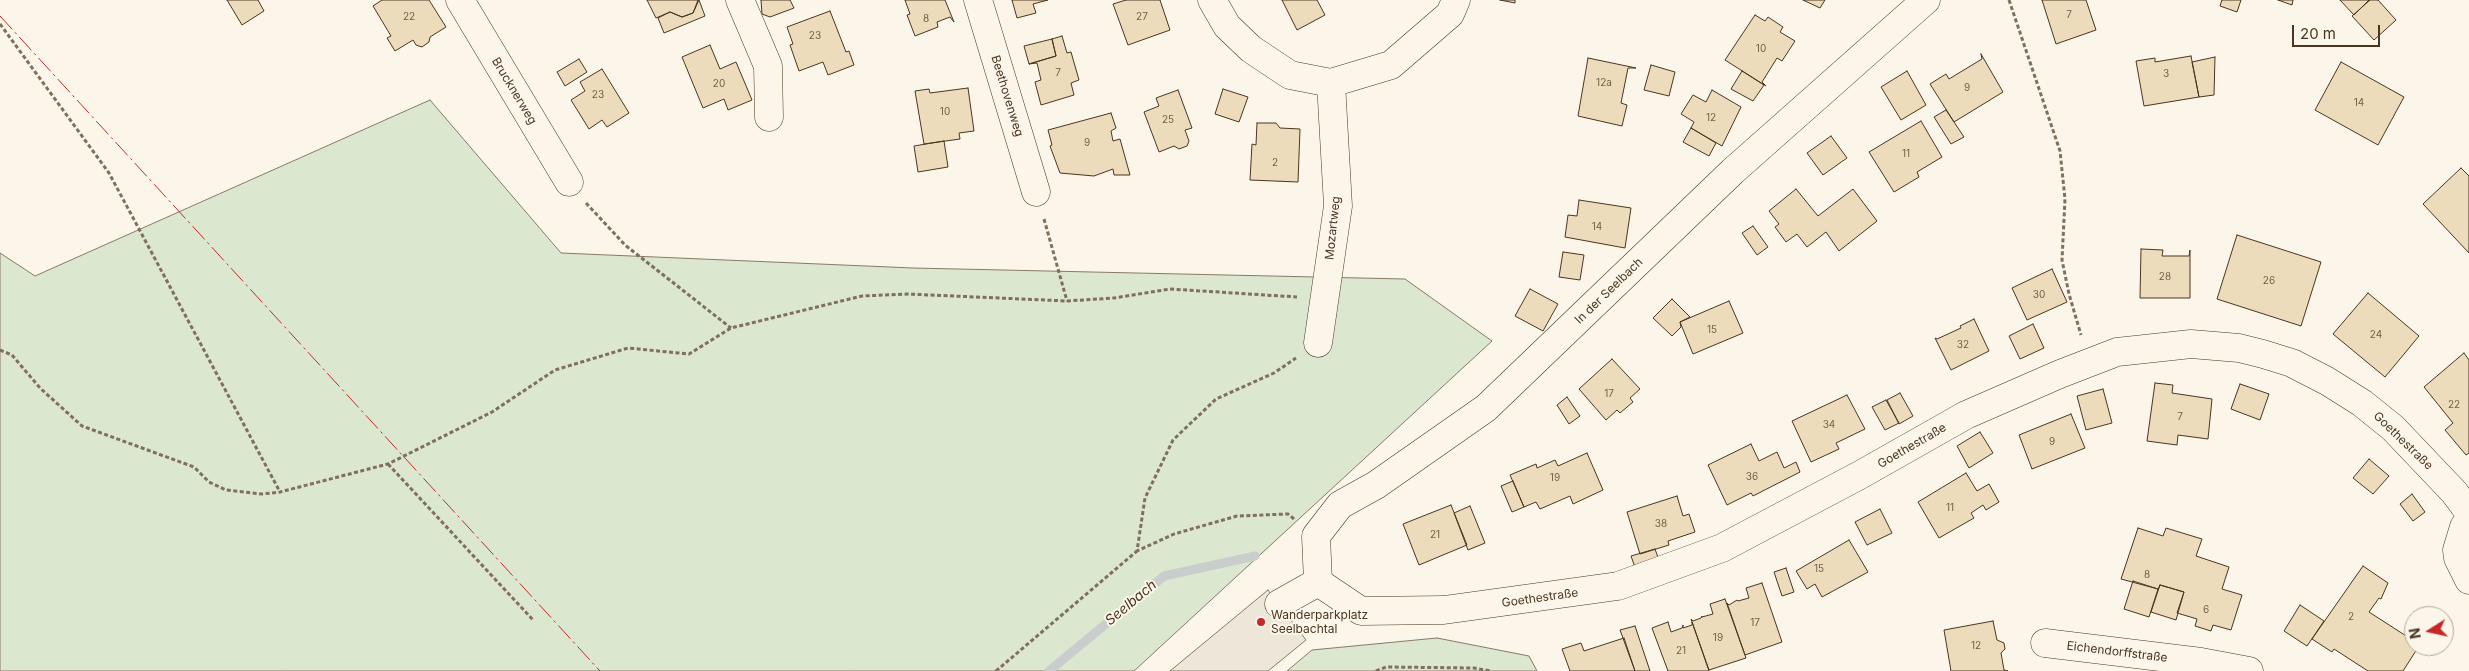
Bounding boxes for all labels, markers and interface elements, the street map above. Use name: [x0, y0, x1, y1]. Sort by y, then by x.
house number: 7: [2066, 9, 2072, 21]
house number: 22: [403, 11, 415, 23]
house number: 27: [1136, 11, 1148, 23]
house number: 8: [923, 13, 929, 25]
scale bar: [2294, 15, 2382, 47]
text: 20 m: [2300, 24, 2336, 43]
house number: 23: [809, 30, 821, 42]
house number: 10: [1756, 43, 1766, 55]
street label: Beethovenweg: [988, 54, 1026, 138]
street label: Brucknerweg: [488, 55, 540, 127]
house number: 7: [1055, 67, 1061, 79]
house number: 3: [2163, 68, 2169, 80]
house number: 12a: [1596, 77, 1612, 89]
house number: 20: [713, 78, 725, 90]
house number: 9: [1964, 82, 1970, 94]
house number: 23: [592, 89, 604, 101]
house number: 14: [2354, 97, 2364, 109]
house number: 10: [940, 106, 950, 118]
house number: 12: [1706, 112, 1716, 124]
house number: 25: [1162, 114, 1174, 126]
house number: 9: [1084, 137, 1090, 149]
house number: 11: [1902, 148, 1910, 160]
house number: 2: [1272, 157, 1278, 169]
street label: Mozartweg: [1322, 195, 1344, 261]
house number: 14: [1592, 221, 1602, 233]
street label: In der Seelbach: [1572, 255, 1646, 327]
house number: 28: [2159, 271, 2171, 283]
house number: 26: [2263, 275, 2275, 287]
house number: 30: [2033, 289, 2045, 301]
house number: 15: [1707, 324, 1717, 336]
house number: 24: [2370, 329, 2382, 341]
house number: 32: [1957, 339, 1969, 351]
house number: 17: [1604, 388, 1614, 400]
house number: 22: [2448, 399, 2460, 411]
street label: Goethestraße: [2370, 409, 2436, 473]
house number: 7: [2177, 411, 2183, 423]
house number: 34: [1823, 419, 1835, 431]
street label: Goethestraße: [1875, 420, 1949, 472]
house number: 9: [2049, 436, 2055, 448]
house number: 36: [1746, 471, 1758, 483]
house number: 19: [1550, 472, 1560, 484]
house number: 11: [1946, 502, 1954, 514]
house number: 38: [1655, 518, 1667, 530]
house number: 21: [1430, 529, 1440, 541]
house number: 15: [1814, 563, 1824, 575]
house number: 8: [2144, 569, 2150, 581]
water label: Seelbach: [1102, 577, 1160, 629]
street label: Goethestraße: [1501, 586, 1579, 610]
house number: 6: [2203, 604, 2209, 616]
north arrow: [2404, 606, 2454, 656]
place label: Wanderparkplatz Seelbachtal: [1271, 608, 1368, 636]
house number: 2: [2348, 611, 2354, 623]
marker: Wanderparkplatz Seelbachtal: [1255, 616, 1267, 628]
house number: 17: [1750, 617, 1760, 629]
text: N: [2405, 627, 2424, 640]
house number: 19: [1713, 632, 1723, 644]
street label: Eichendorffstraße: [2066, 639, 2168, 665]
house number: 12: [1971, 640, 1981, 652]
house number: 21: [1676, 645, 1686, 657]

